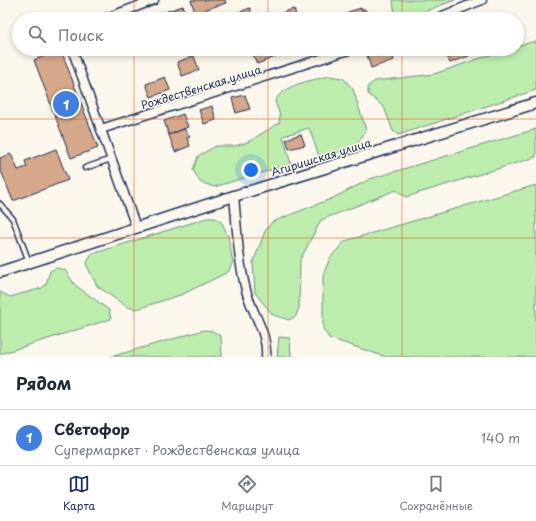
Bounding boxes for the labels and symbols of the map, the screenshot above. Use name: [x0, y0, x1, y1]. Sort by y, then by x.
street label: Рождественская улица: [139, 61, 263, 113]
pin: 1: [53, 89, 79, 119]
street label: Агиришская улица: [269, 134, 373, 180]
your location: [241, 160, 261, 180]

